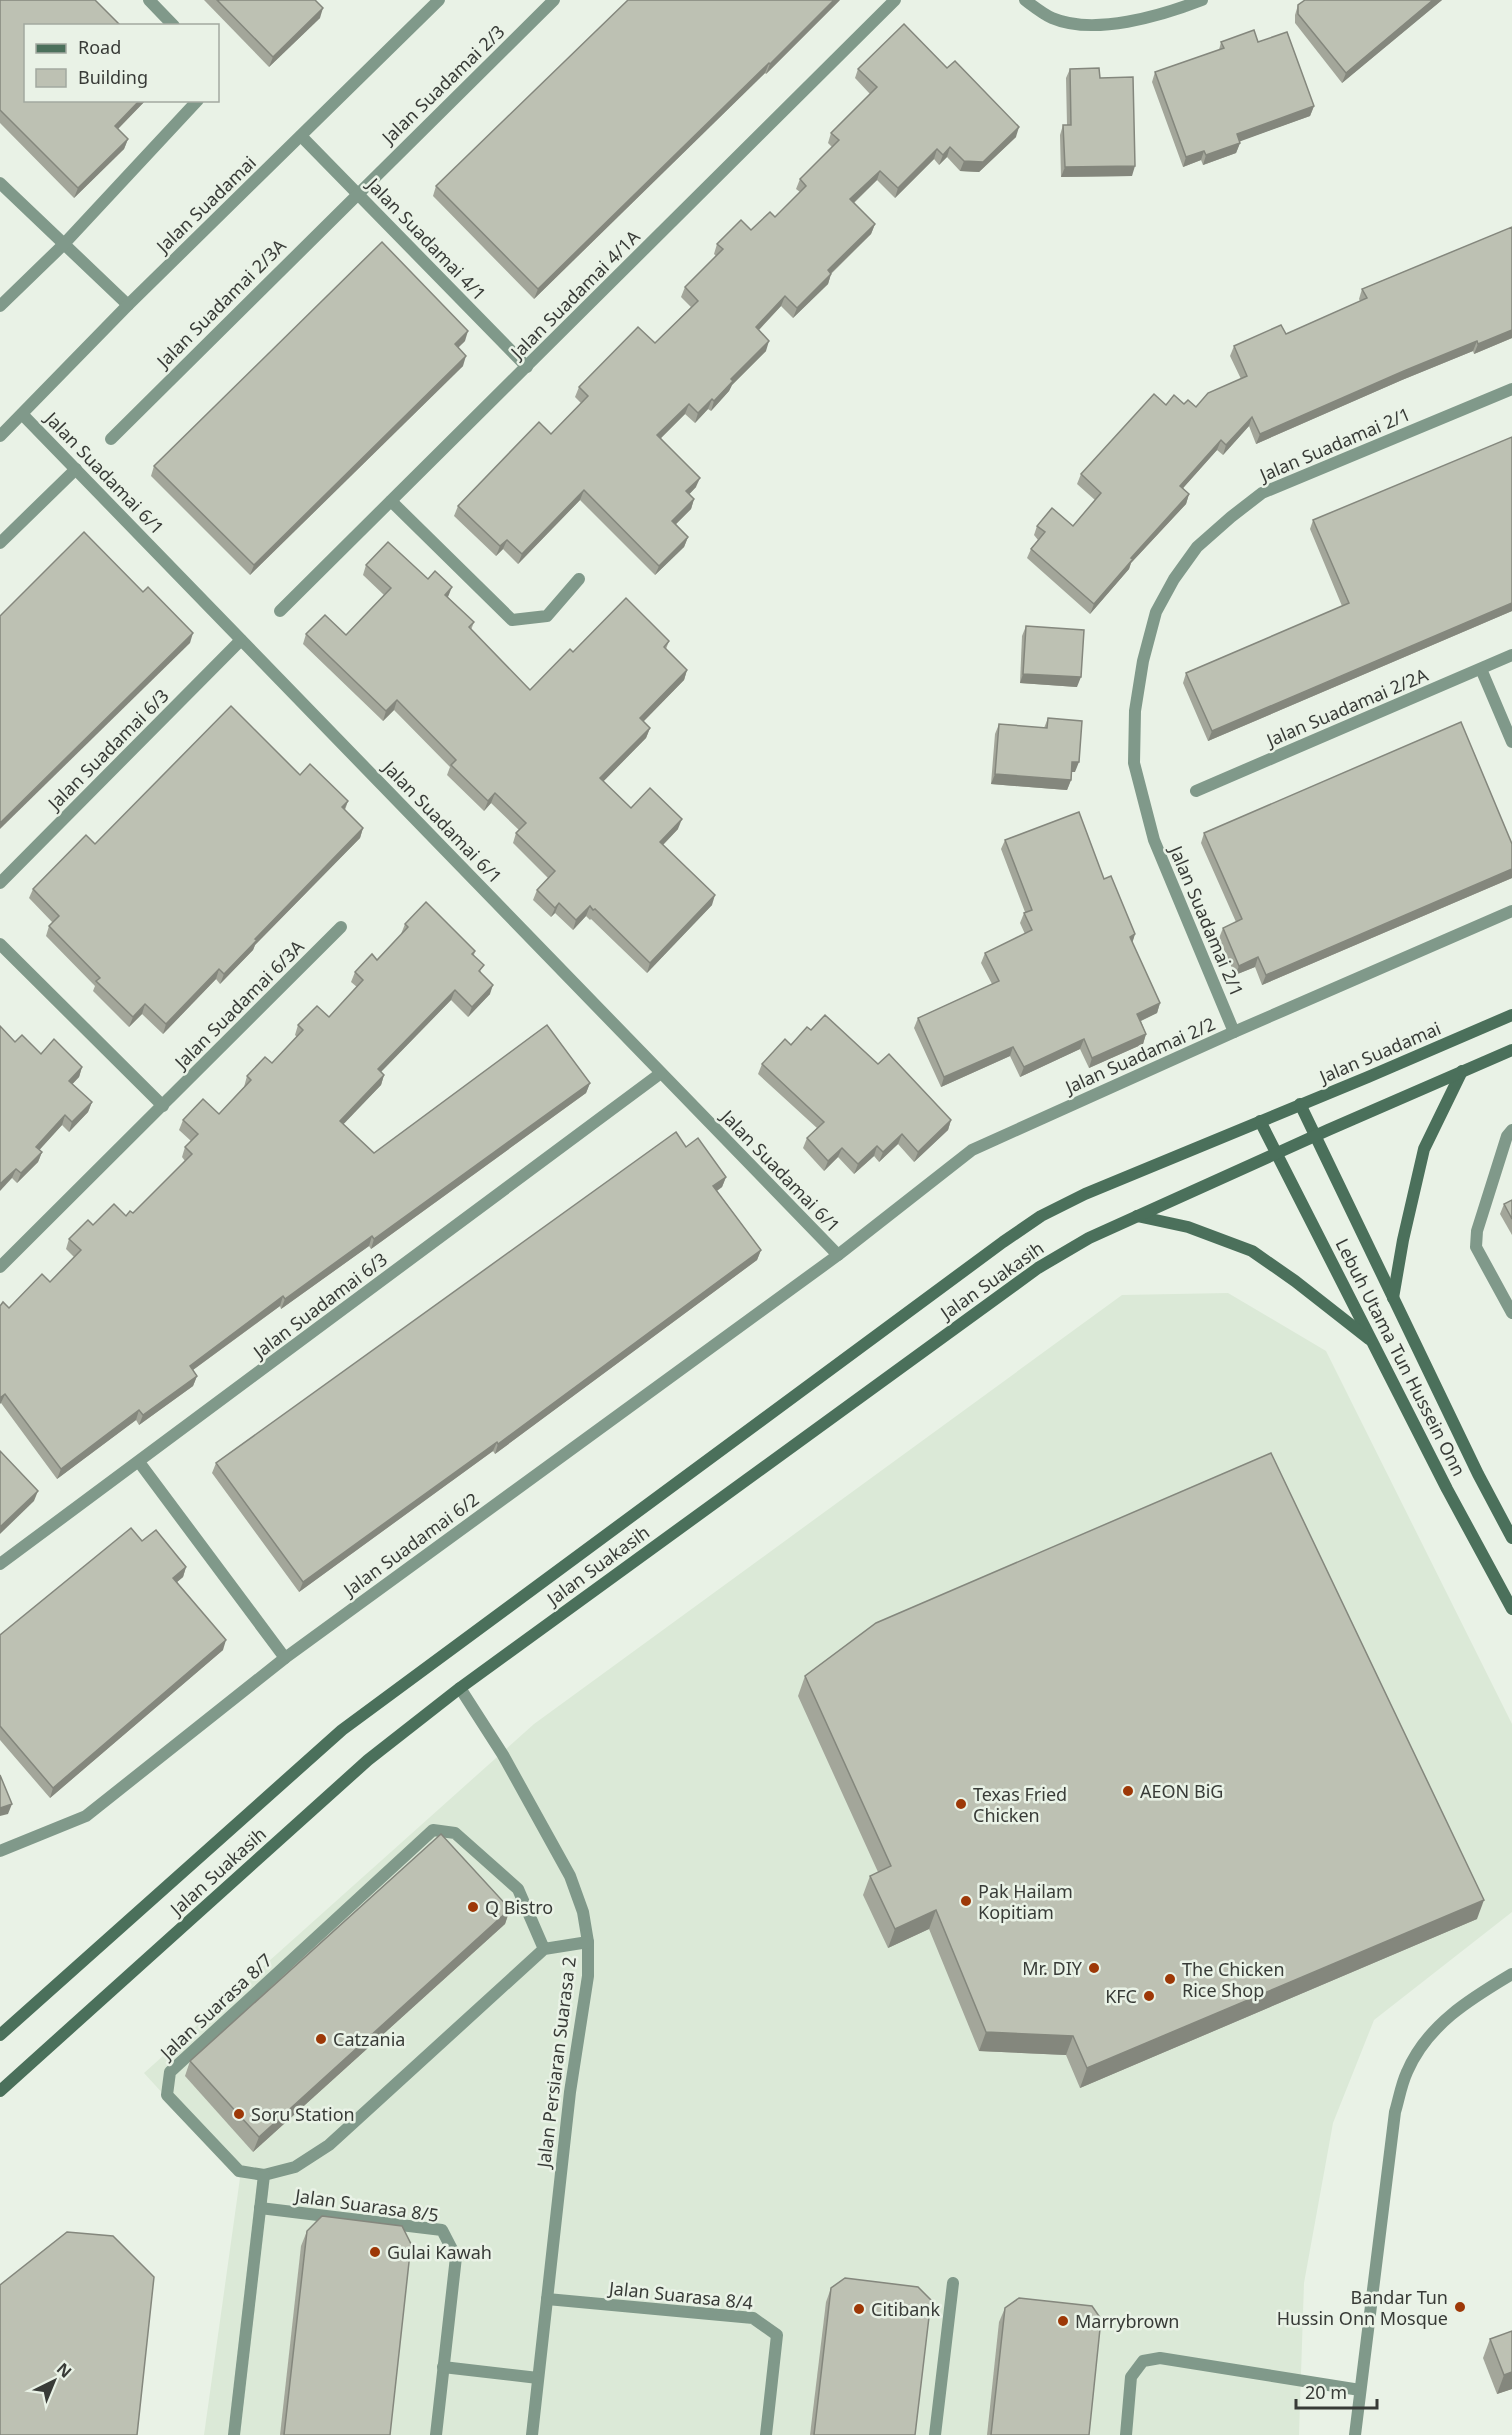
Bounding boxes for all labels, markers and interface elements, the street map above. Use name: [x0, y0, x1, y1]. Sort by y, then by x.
street label: Jalan Suadamai 2/3: [375, 19, 509, 150]
legend: [24, 24, 219, 102]
text: Road: [78, 35, 121, 59]
text: Building: [78, 65, 148, 89]
street label: Jalan Suadamai: [150, 150, 261, 259]
street label: Jalan Suadamai 4/1: [361, 171, 492, 305]
street label: Jalan Suadamai 4/1A: [504, 224, 645, 365]
street label: Jalan Suadamai 2/3A: [150, 233, 291, 374]
street label: Jalan Suadamai 2/1: [1254, 401, 1414, 487]
street label: Jalan Suadamai 6/1: [39, 405, 170, 539]
street label: Jalan Suadamai 2/2A: [1261, 662, 1432, 753]
street label: Jalan Suadamai 6/3: [41, 683, 174, 816]
street label: Jalan Suadamai 6/1: [377, 754, 508, 888]
street label: Jalan Suadamai 2/1: [1164, 840, 1250, 1000]
street label: Jalan Suadamai 6/3A: [168, 934, 309, 1075]
street label: Jalan Suadamai 2/2: [1060, 1011, 1219, 1100]
street label: Jalan Suadamai: [1314, 1016, 1444, 1089]
street label: Jalan Suadamai 6/1: [715, 1103, 846, 1237]
street label: Lebuh Utama Tun Hussein Onn: [1330, 1234, 1472, 1480]
street label: Jalan Suakasih: [934, 1236, 1048, 1326]
street label: Jalan Suadamai 6/3: [247, 1247, 392, 1364]
street label: Jalan Suadamai 6/2: [337, 1487, 483, 1602]
street label: Jalan Suakasih: [540, 1520, 654, 1611]
place label: AEON BiG: [1140, 1779, 1223, 1803]
place label: Texas Fried Chicken: [973, 1782, 1067, 1827]
marker: AEON BiG: [1121, 1784, 1135, 1798]
marker: Texas Fried Chicken: [954, 1797, 968, 1811]
street label: Jalan Suakasih: [164, 1822, 271, 1922]
place label: Pak Hailam Kopitiam: [978, 1879, 1073, 1924]
marker: Pak Hailam Kopitiam: [959, 1894, 973, 1908]
place label: Q Bistro: [485, 1895, 553, 1919]
marker: Q Bistro: [466, 1900, 480, 1914]
street label: Jalan Suarasa 8/7: [154, 1948, 277, 2065]
street label: Jalan Persiaran Suarasa 2: [531, 1955, 581, 2171]
place label: Mr. DIY: [1022, 1956, 1083, 1980]
place label: The Chicken Rice Shop: [1182, 1957, 1285, 2002]
marker: Mr. DIY: [1087, 1961, 1101, 1975]
marker: The Chicken Rice Shop: [1163, 1972, 1177, 1986]
place label: KFC: [1105, 1984, 1137, 2008]
marker: KFC: [1142, 1989, 1156, 2003]
place label: Catzania: [333, 2027, 405, 2051]
marker: Catzania: [314, 2032, 328, 2046]
place label: Soru Station: [251, 2102, 355, 2126]
marker: Soru Station: [232, 2107, 246, 2121]
street label: Jalan Suarasa 8/5: [292, 2183, 440, 2227]
place label: Gulai Kawah: [387, 2240, 492, 2264]
marker: Gulai Kawah: [368, 2245, 382, 2259]
street label: Jalan Suarasa 8/4: [606, 2275, 754, 2314]
place label: Bandar Tun Hussin Onn Mosque: [1277, 2285, 1448, 2330]
place label: Citibank: [871, 2297, 940, 2321]
marker: Bandar Tun Hussin Onn Mosque: [1453, 2300, 1467, 2314]
marker: Citibank: [852, 2302, 866, 2316]
place label: Marrybrown: [1075, 2309, 1179, 2333]
marker: Marrybrown: [1056, 2314, 1070, 2328]
north arrow: [24, 2351, 84, 2411]
text: N: [52, 2358, 76, 2383]
scale bar: [1296, 2372, 1377, 2410]
text: 20 m: [1305, 2380, 1347, 2404]

